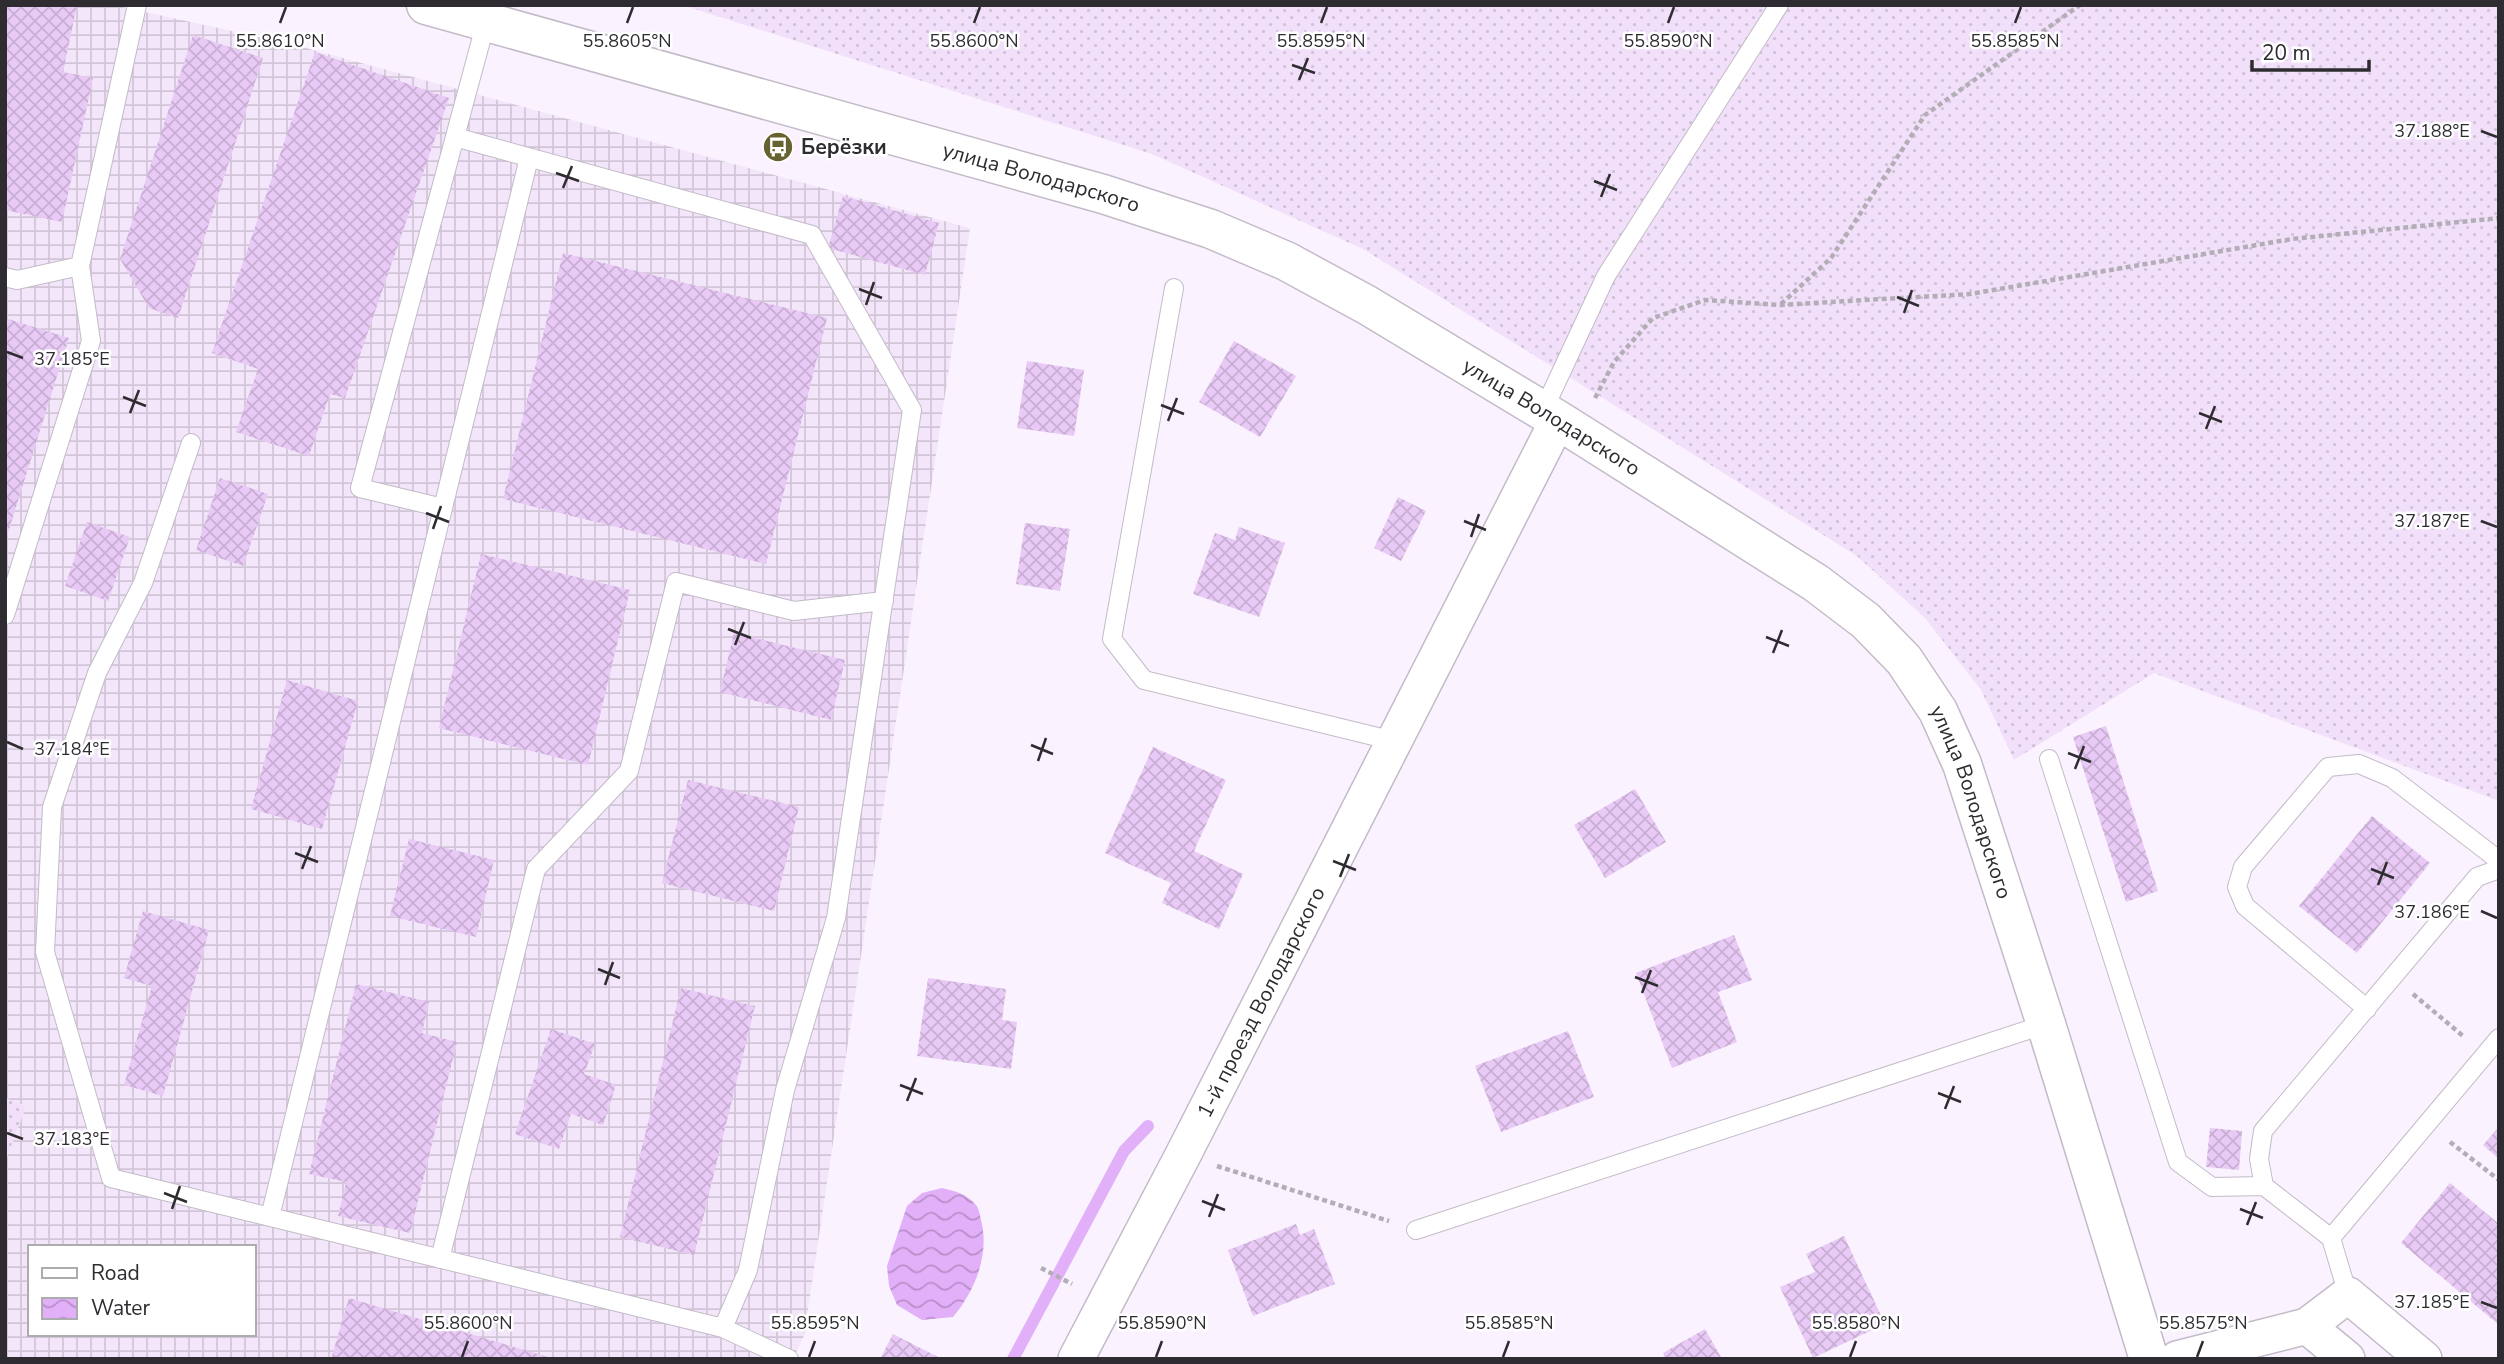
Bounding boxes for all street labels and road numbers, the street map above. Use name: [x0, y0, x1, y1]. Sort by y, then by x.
street label: улица Володарского: [939, 136, 1144, 219]
street label: улица Володарского: [1457, 352, 1646, 483]
street label: улица Володарского: [1923, 701, 2019, 902]
street label: 1-й проезд Володарского: [1190, 882, 1332, 1122]

